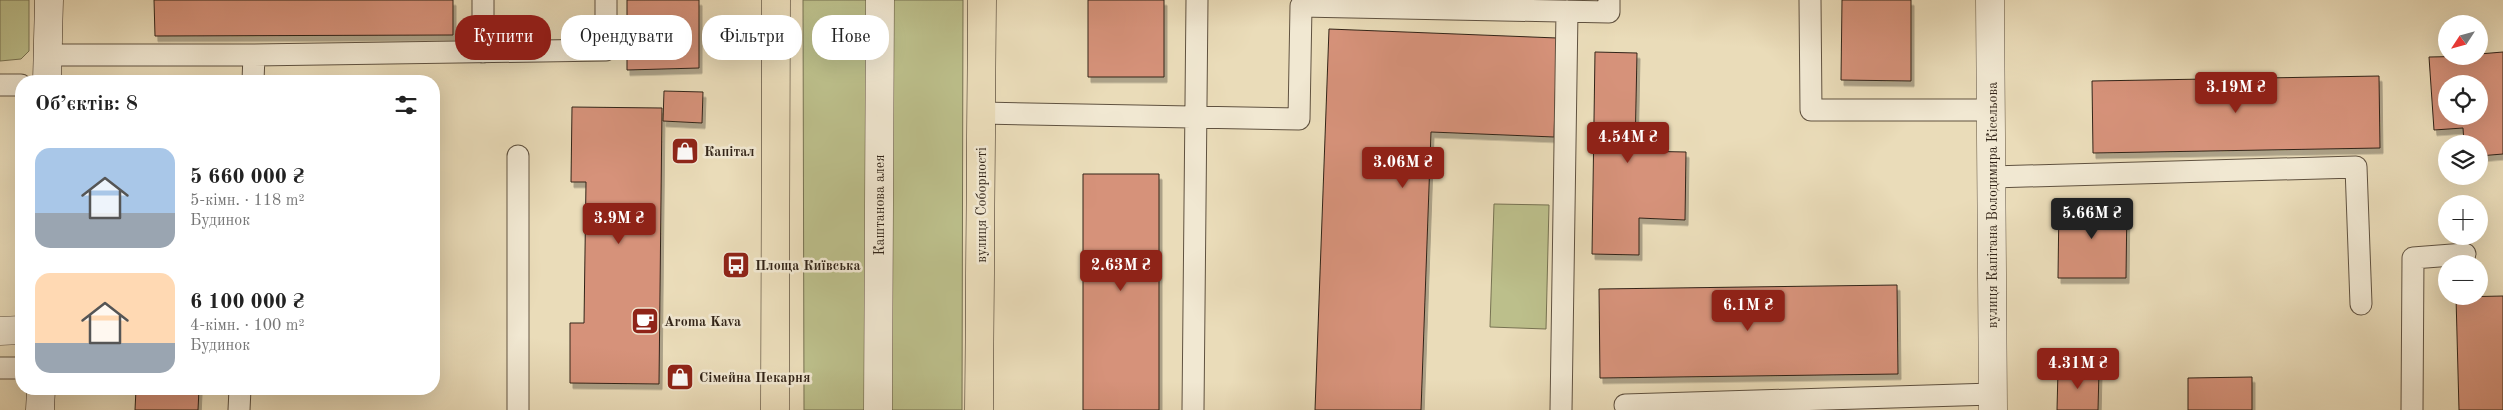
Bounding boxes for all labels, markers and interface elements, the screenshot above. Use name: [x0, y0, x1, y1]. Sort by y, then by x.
chip: Купити: [455, 15, 551, 60]
chip: Орендувати: [561, 15, 692, 60]
chip: Фільтри: [702, 15, 802, 60]
chip: Нове: [812, 15, 889, 60]
north arrow: [2438, 15, 2488, 65]
map controls: [2438, 15, 2488, 305]
pin: 3.19M ₴: [2190, 72, 2282, 114]
button: locate: [2438, 75, 2488, 125]
text: 3.19M ₴: [2206, 80, 2266, 96]
street label: вулиця Капітана Володимира Кісельова: [1986, 82, 2000, 328]
icon: filters: [392, 91, 420, 119]
text: Об’єктів: 8: [35, 94, 138, 115]
pin: 4.54M ₴: [1582, 121, 1674, 164]
text: 4.54M ₴: [1598, 130, 1658, 146]
button: layers: [2438, 135, 2488, 185]
shop icon: Капітал: [670, 136, 700, 166]
place label: Капітал: [704, 145, 755, 159]
pin: 3.06M ₴: [1357, 146, 1449, 189]
street label: вулиця Соборності: [975, 147, 989, 263]
street label: Каштанова алея: [873, 154, 887, 256]
text: 3.06M ₴: [1373, 155, 1433, 171]
text: 5 660 000 ₴: [190, 167, 304, 188]
icon: home: [75, 168, 135, 228]
text: 5-кімн. · 118 m²: [190, 193, 305, 209]
button: +: [2438, 195, 2488, 245]
pin: 5.66M ₴: [2046, 198, 2138, 240]
pin: 3.9M ₴: [578, 202, 660, 245]
text: 5.66M ₴: [2062, 206, 2122, 222]
text: 3.9M ₴: [594, 211, 644, 227]
text: Будинок: [190, 213, 250, 229]
bus stop icon: Площа Київська: [721, 250, 751, 280]
pin: 2.63M ₴: [1075, 250, 1167, 292]
button: −: [2438, 255, 2488, 305]
text: 2.63M ₴: [1091, 258, 1151, 274]
place label: Площа Київська: [755, 259, 861, 273]
pin: 6.1M ₴: [1707, 290, 1789, 332]
text: 6 100 000 ₴: [190, 292, 304, 313]
icon: home: [75, 293, 135, 353]
text: 6.1M ₴: [1723, 298, 1773, 314]
cafe icon: Aroma Kava: [630, 306, 660, 336]
place label: Aroma Kava: [664, 315, 741, 329]
text: 4-кімн. · 100 m²: [190, 318, 305, 334]
text: Будинок: [190, 338, 250, 354]
pin: 4.31M ₴: [2032, 348, 2124, 390]
text: 4.31M ₴: [2048, 356, 2108, 372]
shop icon: Сімейна Пекарня: [665, 362, 695, 392]
place label: Сімейна Пекарня: [699, 371, 810, 385]

